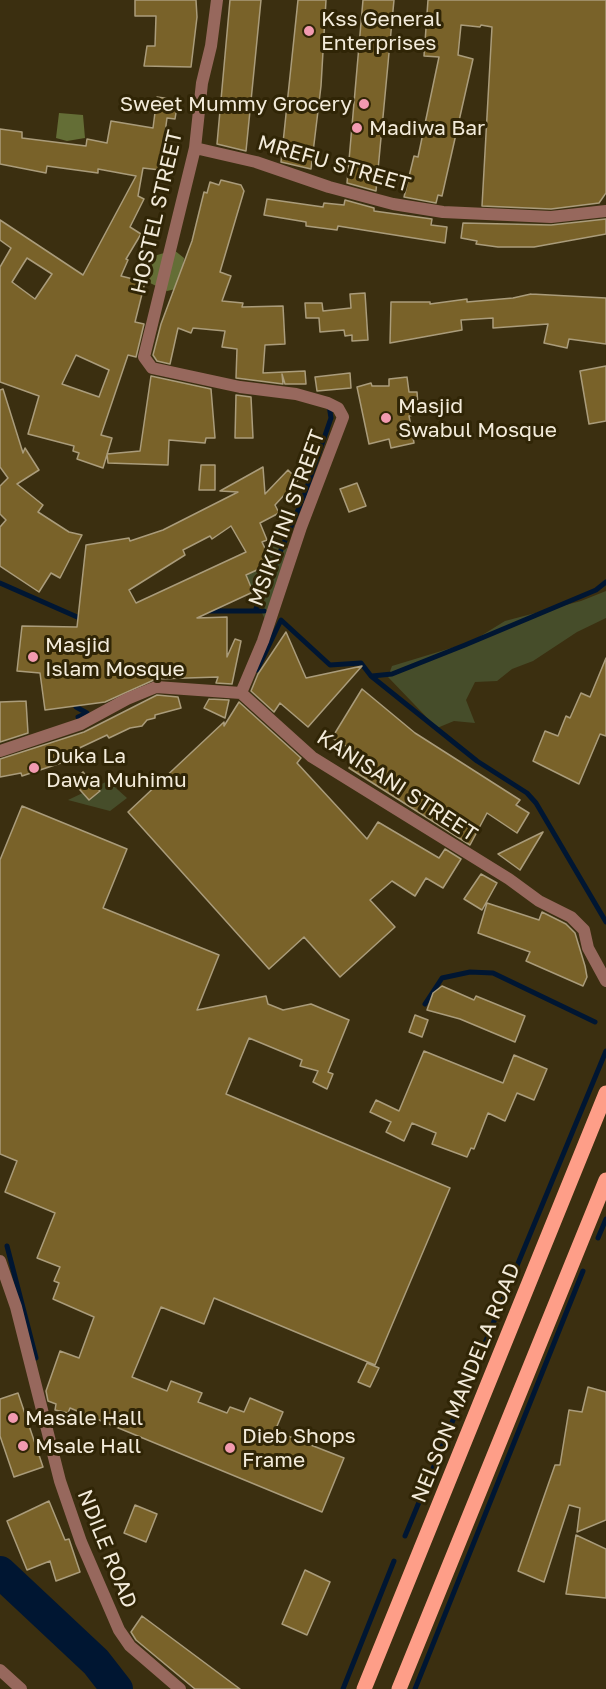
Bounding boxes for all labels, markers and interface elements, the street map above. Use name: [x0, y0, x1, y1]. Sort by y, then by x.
place label: Kss General Enterprises: [321, 6, 441, 56]
marker: Kss General Enterprises: [302, 24, 316, 38]
place label: Sweet Mummy Grocery: [120, 91, 352, 117]
marker: Sweet Mummy Grocery: [357, 97, 371, 111]
place label: Madiwa Bar: [369, 115, 485, 141]
marker: Madiwa Bar: [350, 121, 364, 135]
street label: HOSTEL STREET: [126, 128, 188, 296]
street label: MREFU STREET: [255, 130, 413, 198]
place label: Masjid Swabul Mosque: [398, 393, 557, 443]
marker: Masjid Swabul Mosque: [379, 411, 393, 425]
street label: MSIKITINI STREET: [243, 426, 331, 610]
place label: Masjid Islam Mosque: [45, 632, 185, 682]
marker: Masjid Islam Mosque: [26, 650, 40, 664]
street label: KANISANI STREET: [312, 725, 482, 847]
place label: Duka La Dawa Muhimu: [46, 743, 187, 793]
marker: Duka La Dawa Muhimu: [27, 761, 41, 775]
street label: NELSON MANDELA ROAD: [406, 1260, 526, 1506]
place label: Masale Hall: [25, 1405, 143, 1431]
marker: Masale Hall: [6, 1411, 20, 1425]
place label: Dieb Shops Frame: [242, 1423, 356, 1473]
place label: Msale Hall: [35, 1433, 141, 1459]
marker: Msale Hall: [16, 1439, 30, 1453]
marker: Dieb Shops Frame: [223, 1441, 237, 1455]
street label: NDILE ROAD: [72, 1486, 142, 1612]

